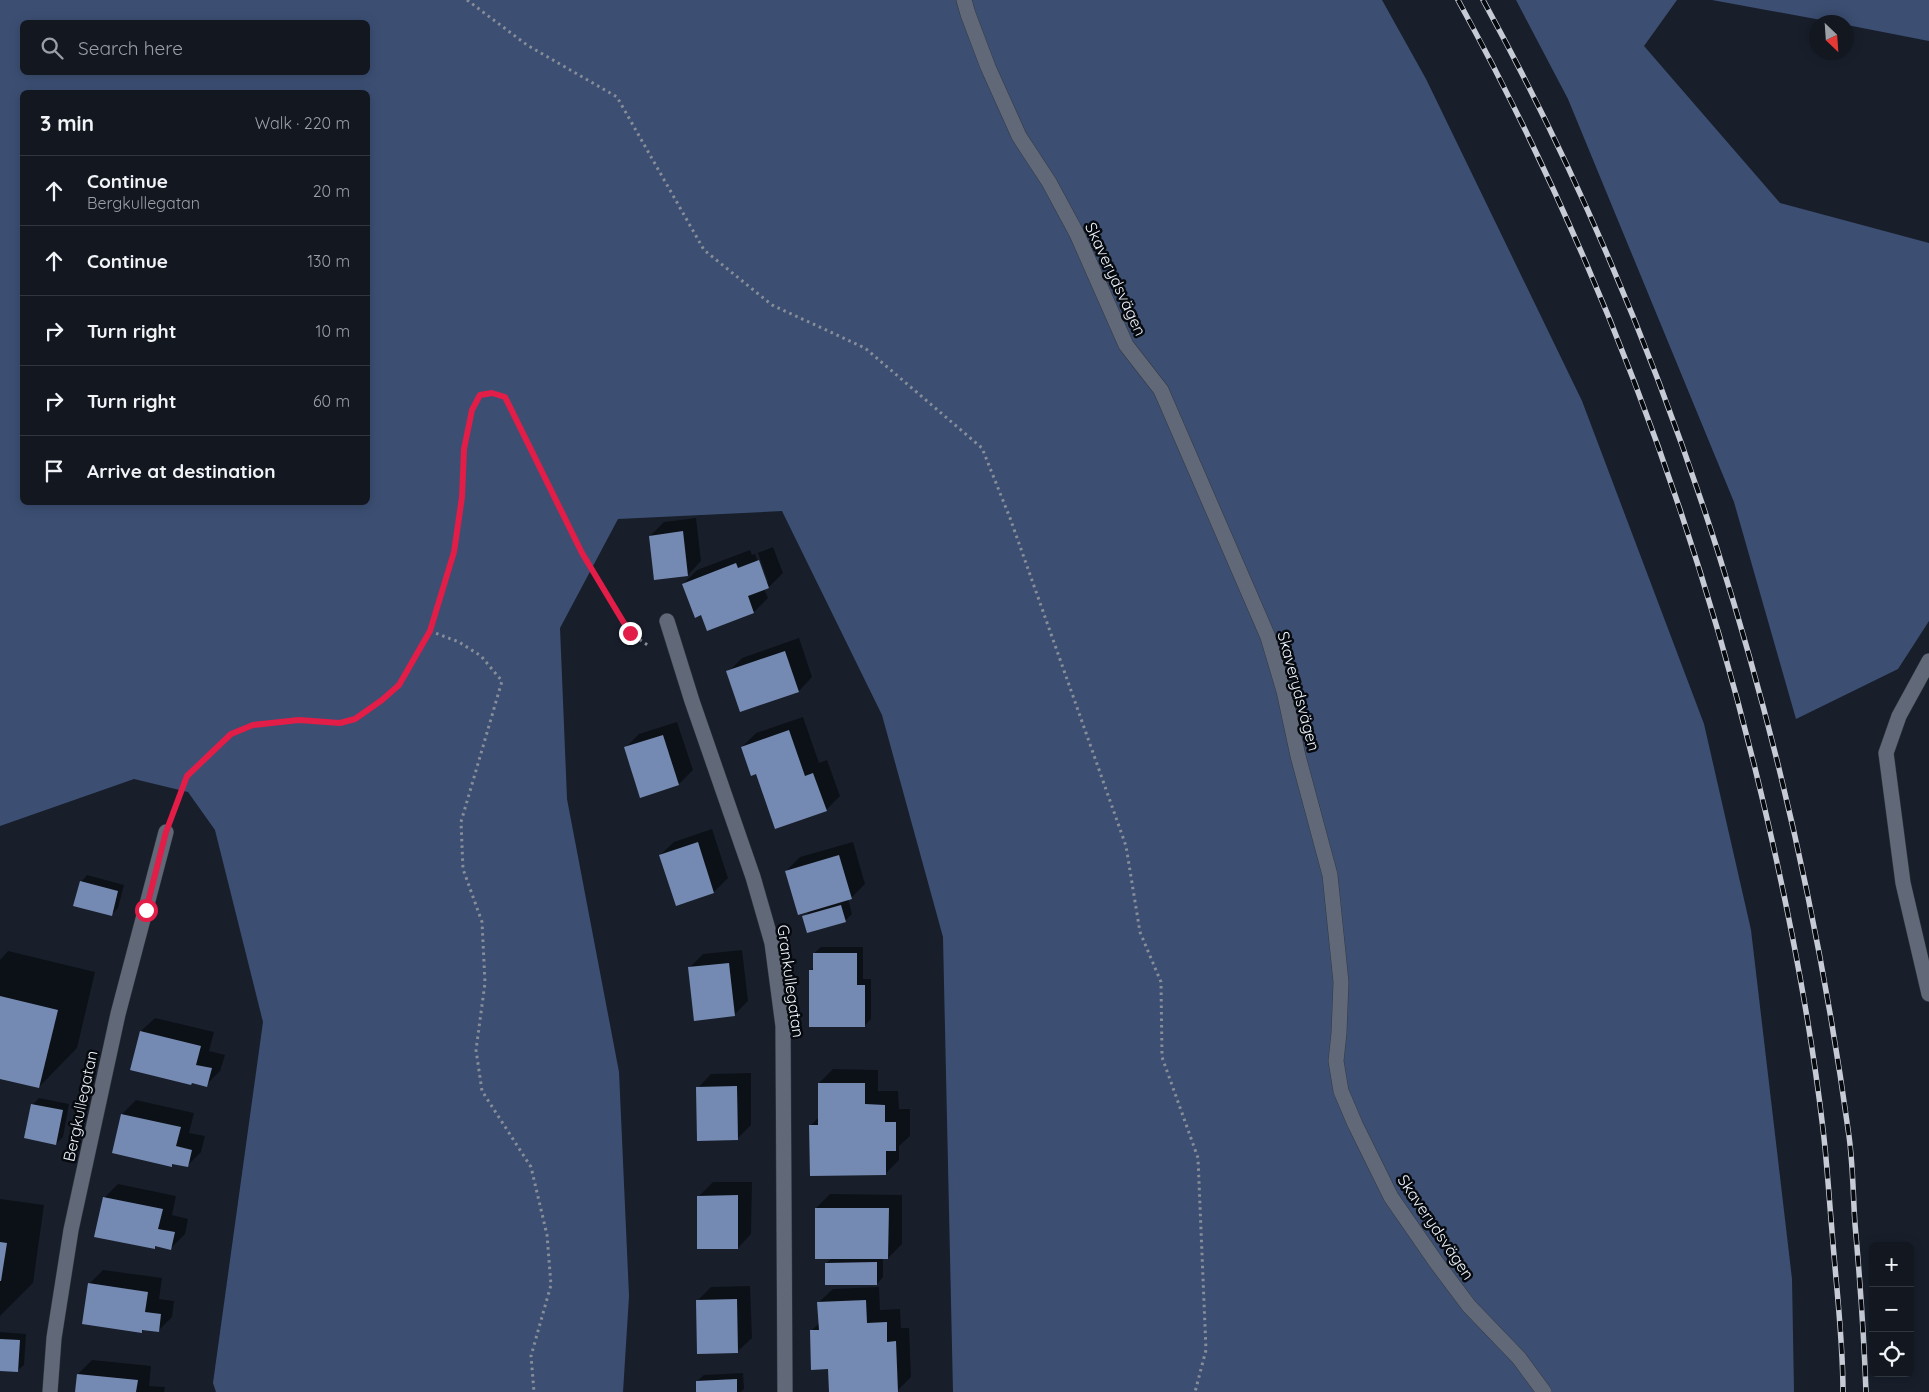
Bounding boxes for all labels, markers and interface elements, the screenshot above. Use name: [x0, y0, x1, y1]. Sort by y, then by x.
north arrow: [1809, 15, 1854, 60]
search box: [20, 20, 370, 75]
icon: search: [38, 34, 66, 62]
text: Search here: [78, 36, 183, 60]
text: 3 min: [40, 110, 94, 136]
text: Walk · 220 m: [255, 113, 350, 133]
text: Continue: [87, 169, 168, 193]
icon: ahead: [40, 177, 68, 205]
text: 20 m: [313, 181, 350, 201]
text: Bergkullegatan: [87, 193, 200, 213]
street label: Skaverydsvägen: [1081, 219, 1151, 339]
icon: ahead: [40, 247, 68, 275]
text: Continue: [87, 249, 168, 273]
text: 130 m: [307, 251, 350, 271]
icon: right: [40, 317, 68, 345]
text: Turn right: [87, 319, 176, 343]
text: 10 m: [316, 321, 350, 341]
icon: right: [40, 387, 68, 415]
text: Turn right: [87, 389, 176, 413]
text: 60 m: [313, 391, 350, 411]
icon: arrive: [40, 457, 68, 485]
text: Arrive at destination: [87, 459, 276, 483]
route end: [619, 622, 642, 645]
street label: Skaverydsvägen: [1273, 629, 1325, 753]
route start: [135, 899, 158, 922]
street label: Grankullegatan: [773, 923, 809, 1039]
street label: Bergkullegatan: [58, 1049, 102, 1163]
street label: Skaverydsvägen: [1393, 1170, 1479, 1284]
map controls: [1869, 1242, 1914, 1377]
button: +: [1869, 1242, 1914, 1287]
button: −: [1869, 1287, 1914, 1332]
button: locate: [1869, 1332, 1914, 1377]

